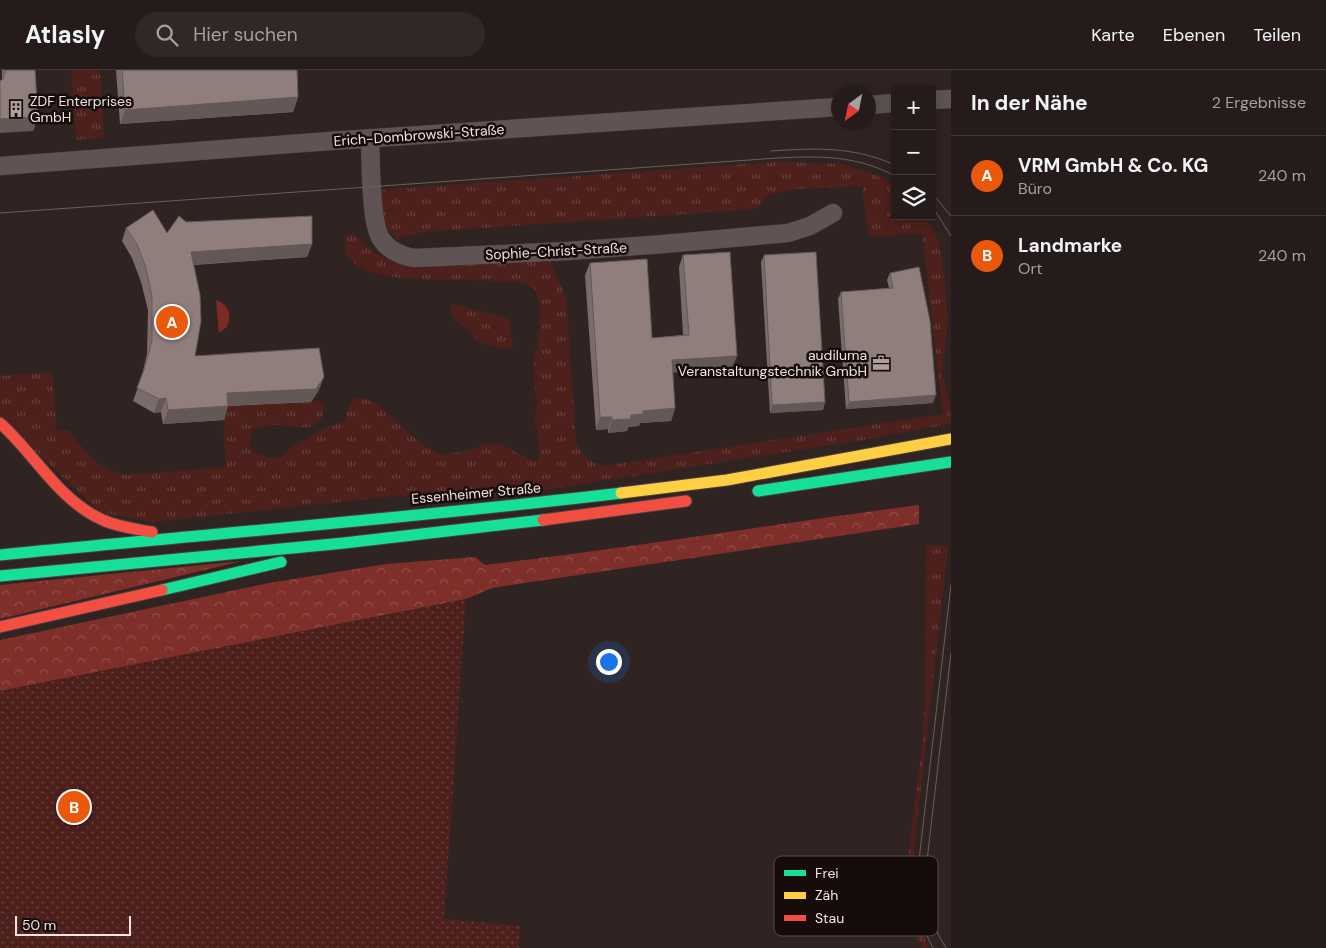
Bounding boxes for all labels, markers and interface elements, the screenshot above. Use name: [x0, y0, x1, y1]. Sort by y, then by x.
search box: [135, 12, 485, 57]
text: Atlasly: [25, 19, 105, 50]
icon: search: [153, 21, 181, 49]
text: Hier suchen: [193, 22, 298, 47]
text: Karte: [1091, 23, 1135, 47]
text: Ebenen: [1163, 23, 1225, 47]
text: Teilen: [1253, 23, 1301, 47]
north arrow: [831, 85, 876, 130]
map controls: [891, 85, 936, 220]
button: +: [891, 85, 936, 130]
text: In der Nähe: [971, 89, 1088, 117]
place label: ZDF Enterprises GmbH: [30, 92, 132, 126]
text: 2 Ergebnisse: [1212, 92, 1306, 113]
building icon: ZDF Enterprises GmbH: [6, 99, 26, 119]
street label: Erich-Dombrowski-Straße: [333, 120, 505, 150]
button: −: [891, 130, 936, 175]
text: VRM GmbH & Co. KG: [1018, 153, 1208, 178]
text: A: [981, 165, 993, 186]
text: 240 m: [1258, 165, 1306, 186]
button: layers: [891, 175, 936, 220]
text: Büro: [1018, 178, 1052, 199]
text: Landmarke: [1018, 233, 1122, 258]
street label: Sophie-Christ-Straße: [485, 238, 627, 264]
text: B: [982, 245, 992, 266]
text: 240 m: [1258, 245, 1306, 266]
text: Ort: [1018, 258, 1043, 279]
pin: A: [156, 303, 188, 341]
place label: audiluma Veranstaltungstechnik GmbH: [678, 346, 867, 380]
office icon: audiluma Veranstaltungstechnik GmbH: [871, 353, 891, 373]
street label: Essenheimer Straße: [410, 478, 542, 508]
your location: [596, 649, 622, 675]
pin: B: [58, 788, 90, 826]
legend: [774, 856, 938, 936]
text: Frei: [815, 864, 839, 882]
text: Zäh: [815, 886, 838, 904]
text: Stau: [815, 909, 844, 927]
scale bar: [15, 913, 131, 936]
text: 50 m: [22, 916, 56, 934]

